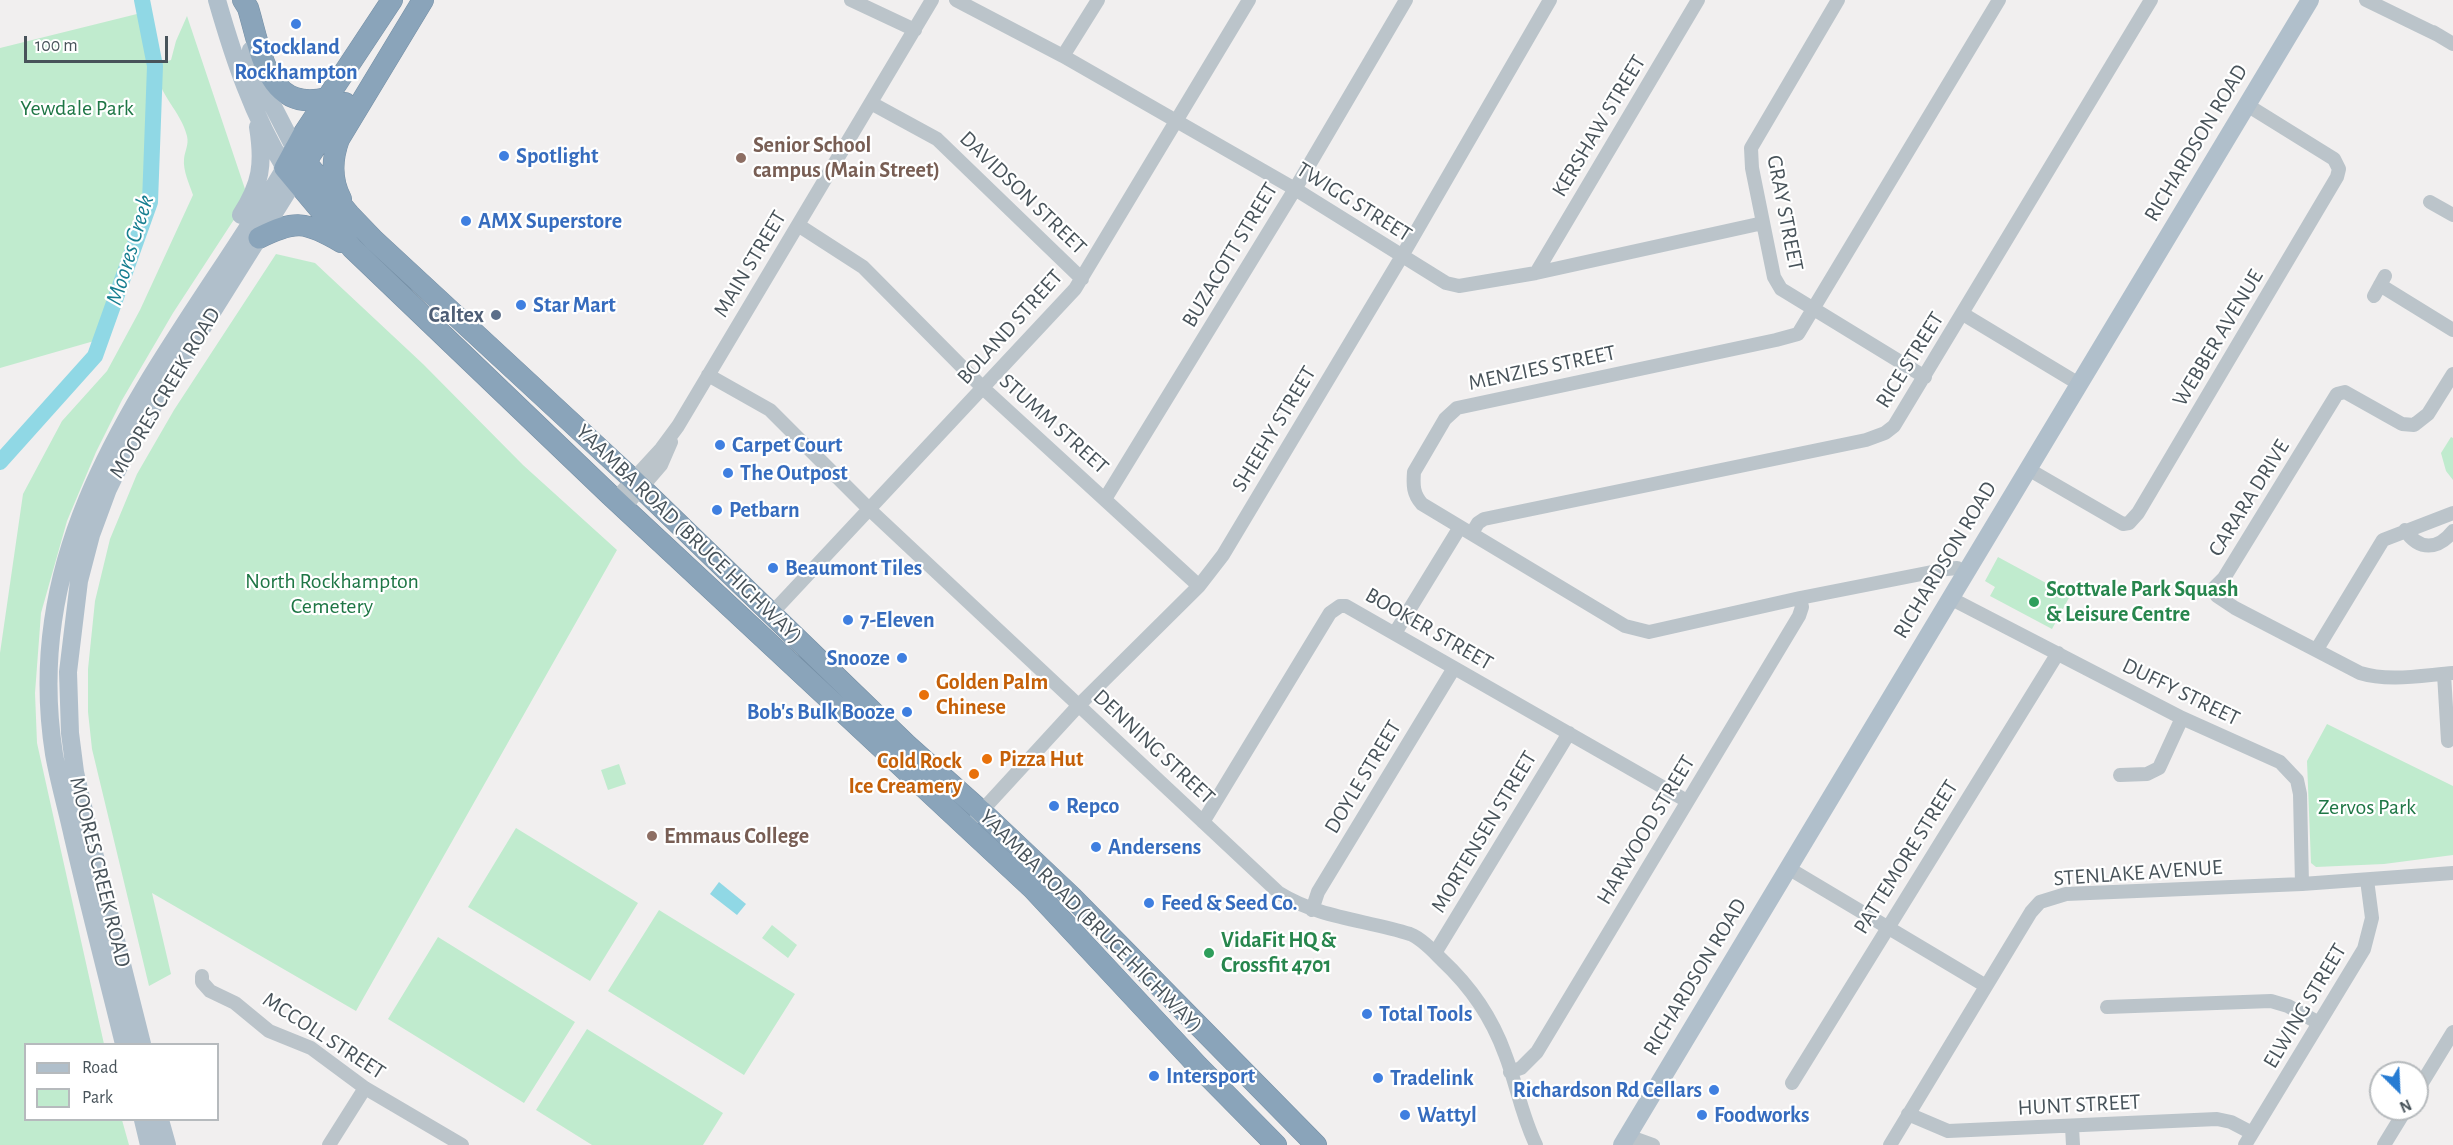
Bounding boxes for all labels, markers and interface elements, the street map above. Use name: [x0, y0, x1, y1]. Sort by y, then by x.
marker: Stockland Rockhampton: [289, 17, 303, 31]
scale bar: [27, 24, 171, 62]
place label: Stockland Rockhampton: [234, 34, 358, 86]
text: 100 m: [35, 37, 78, 55]
street label: KERSHAW STREET: [1546, 50, 1652, 202]
street label: RICHARDSON ROAD: [2139, 60, 2253, 226]
park label: Yewdale Park: [20, 95, 134, 121]
street label: DAVIDSON STREET: [954, 126, 1092, 260]
place label: Senior School campus (Main Street): [753, 132, 940, 184]
place label: Spotlight: [516, 143, 598, 169]
marker: Spotlight: [497, 149, 511, 163]
marker: Senior School campus (Main Street): [734, 151, 748, 165]
street label: GRAY STREET: [1761, 153, 1809, 273]
street label: TWIGG STREET: [1291, 156, 1417, 248]
street label: BUZACOTT STREET: [1176, 178, 1284, 332]
water label: Moores Creek: [100, 191, 160, 309]
street label: MAIN STREET: [708, 206, 792, 322]
place label: AMX Superstore: [478, 208, 622, 234]
marker: AMX Superstore: [459, 214, 473, 228]
street label: BOLAND STREET: [952, 264, 1068, 390]
street label: WEBBER AVENUE: [2167, 265, 2269, 411]
place label: Star Mart: [533, 292, 616, 318]
marker: Star Mart: [514, 298, 528, 312]
place label: Caltex: [428, 302, 484, 328]
street label: MOORES CREEK ROAD: [103, 303, 227, 483]
street label: RICE STREET: [1870, 307, 1950, 413]
marker: Caltex: [489, 308, 503, 322]
street label: MENZIES STREET: [1466, 339, 1618, 397]
street label: SHEEHY STREET: [1226, 361, 1322, 497]
street label: STUMM STREET: [994, 368, 1114, 480]
street label: YAAMBA ROAD (BRUCE HIGHWAY): [570, 419, 808, 649]
place label: Carpet Court: [732, 432, 842, 458]
street label: CARARA DRIVE: [2203, 435, 2295, 561]
marker: Carpet Court: [713, 438, 727, 452]
place label: The Outpost: [740, 460, 848, 486]
marker: The Outpost: [721, 466, 735, 480]
street label: RICHARDSON ROAD: [1888, 477, 2002, 643]
place label: Petbarn: [729, 497, 800, 523]
marker: Petbarn: [710, 503, 724, 517]
place label: Beaumont Tiles: [785, 555, 922, 581]
marker: Beaumont Tiles: [766, 561, 780, 575]
park label: North Rockhampton Cemetery: [245, 568, 419, 620]
place label: Scottvale Park Squash & Leisure Centre: [2046, 576, 2238, 628]
street label: BOOKER STREET: [1360, 582, 1498, 676]
marker: Scottvale Park Squash & Leisure Centre: [2027, 595, 2041, 609]
place label: 7-Eleven: [860, 607, 935, 633]
marker: 7-Eleven: [841, 613, 855, 627]
place label: Snooze: [826, 645, 890, 671]
marker: Snooze: [895, 651, 909, 665]
street label: DUFFY STREET: [2118, 652, 2244, 732]
place label: Golden Palm Chinese: [936, 669, 1048, 720]
street label: DENNING STREET: [1087, 684, 1221, 810]
marker: Golden Palm Chinese: [917, 688, 931, 702]
place label: Bob's Bulk Booze: [747, 699, 895, 725]
marker: Bob's Bulk Booze: [900, 705, 914, 719]
street label: DOYLE STREET: [1319, 716, 1407, 838]
place label: Pizza Hut: [999, 746, 1083, 772]
street label: MORTENSEN STREET: [1425, 746, 1543, 918]
place label: Cold Rock Ice Creamery: [849, 748, 962, 800]
street label: HARWOOD STREET: [1591, 751, 1701, 909]
marker: Pizza Hut: [980, 752, 994, 766]
marker: Cold Rock Ice Creamery: [967, 767, 981, 781]
street label: MOORES CREEK ROAD: [64, 774, 136, 970]
street label: PATTEMORE STREET: [1848, 775, 1964, 939]
place label: Repco: [1066, 793, 1119, 819]
park label: Zervos Park: [2318, 794, 2416, 820]
marker: Repco: [1047, 799, 1061, 813]
street label: YAAMBA ROAD (BRUCE HIGHWAY): [974, 804, 1208, 1038]
place label: Emmaus College: [664, 823, 809, 849]
marker: Emmaus College: [645, 829, 659, 843]
place label: Andersens: [1108, 834, 1201, 860]
marker: Andersens: [1089, 840, 1103, 854]
street label: STENLAKE AVENUE: [2053, 854, 2223, 892]
place label: Feed & Seed Co.: [1161, 890, 1298, 916]
street label: RICHARDSON ROAD: [1638, 894, 1752, 1060]
marker: Feed & Seed Co.: [1142, 896, 1156, 910]
place label: VidaFit HQ & Crossfit 4701: [1221, 927, 1336, 978]
street label: ELWING STREET: [2257, 939, 2353, 1073]
marker: VidaFit HQ & Crossfit 4701: [1202, 946, 1216, 960]
street label: MCCOLL STREET: [258, 987, 390, 1085]
place label: Total Tools: [1379, 1001, 1472, 1027]
marker: Total Tools: [1360, 1007, 1374, 1021]
legend: [24, 1043, 219, 1121]
text: Road: [82, 1059, 118, 1077]
north arrow: [2369, 1061, 2429, 1121]
place label: Intersport: [1166, 1063, 1255, 1089]
place label: Tradelink: [1390, 1065, 1474, 1091]
marker: Intersport: [1147, 1069, 1161, 1083]
marker: Tradelink: [1371, 1071, 1385, 1085]
place label: Richardson Rd Cellars: [1513, 1077, 1702, 1103]
marker: Richardson Rd Cellars: [1707, 1083, 1721, 1097]
text: Park: [82, 1089, 113, 1107]
street label: HUNT STREET: [2017, 1089, 2141, 1121]
text: N: [2397, 1096, 2414, 1115]
place label: Wattyl: [1417, 1102, 1477, 1128]
place label: Foodworks: [1714, 1102, 1809, 1128]
marker: Wattyl: [1398, 1108, 1412, 1122]
marker: Foodworks: [1695, 1108, 1709, 1122]

